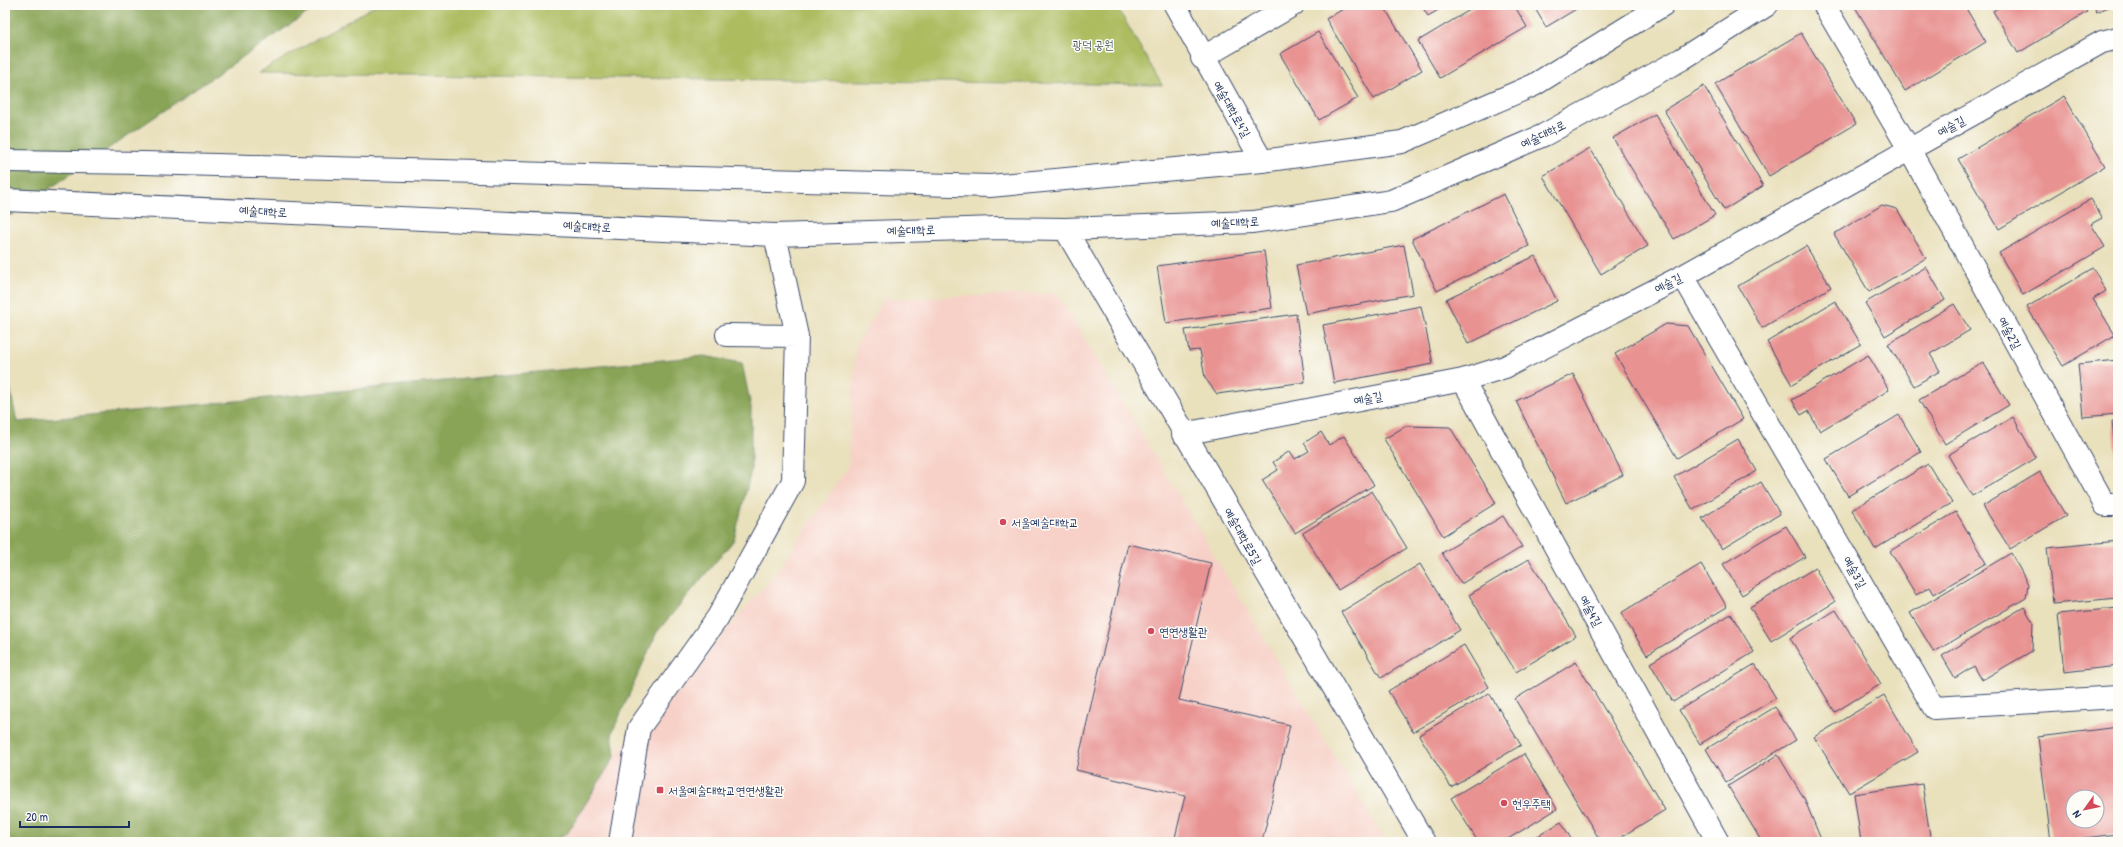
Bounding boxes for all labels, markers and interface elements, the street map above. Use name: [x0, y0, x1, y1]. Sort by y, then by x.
park label: 광덕 공원: [1072, 36, 1114, 53]
street label: 예술대학로4길: [1209, 78, 1255, 141]
street label: 예술길: [1934, 111, 1968, 140]
street label: 예술대학로: [1518, 116, 1568, 152]
street label: 예술대학로: [238, 201, 288, 221]
street label: 예술대학로: [1210, 212, 1260, 232]
street label: 예술대학로: [562, 216, 612, 236]
street label: 예술대학로: [887, 221, 935, 239]
street label: 예술길: [1651, 269, 1685, 297]
street label: 예술2길: [1994, 314, 2026, 353]
street label: 예술길: [1352, 387, 1384, 409]
street label: 예술대학로5길: [1220, 504, 1266, 568]
place label: 서울예술대학교: [1011, 514, 1079, 531]
marker: 서울예술대학교: [998, 517, 1008, 527]
street label: 예술3길: [1839, 553, 1871, 591]
street label: 예술4길: [1575, 592, 1607, 630]
place label: 연연생활관: [1159, 623, 1208, 640]
marker: 연연생활관: [1146, 626, 1156, 636]
place label: 서울예술대학교연연생활관: [668, 782, 784, 799]
marker: 서울예술대학교연연생활관: [655, 785, 665, 795]
north arrow: [2065, 789, 2105, 829]
place label: 현우주택: [1512, 795, 1551, 812]
marker: 현우주택: [1499, 798, 1509, 808]
scale bar: [20, 803, 129, 829]
text: 20 m: [26, 808, 48, 825]
text: N: [2069, 808, 2084, 821]

